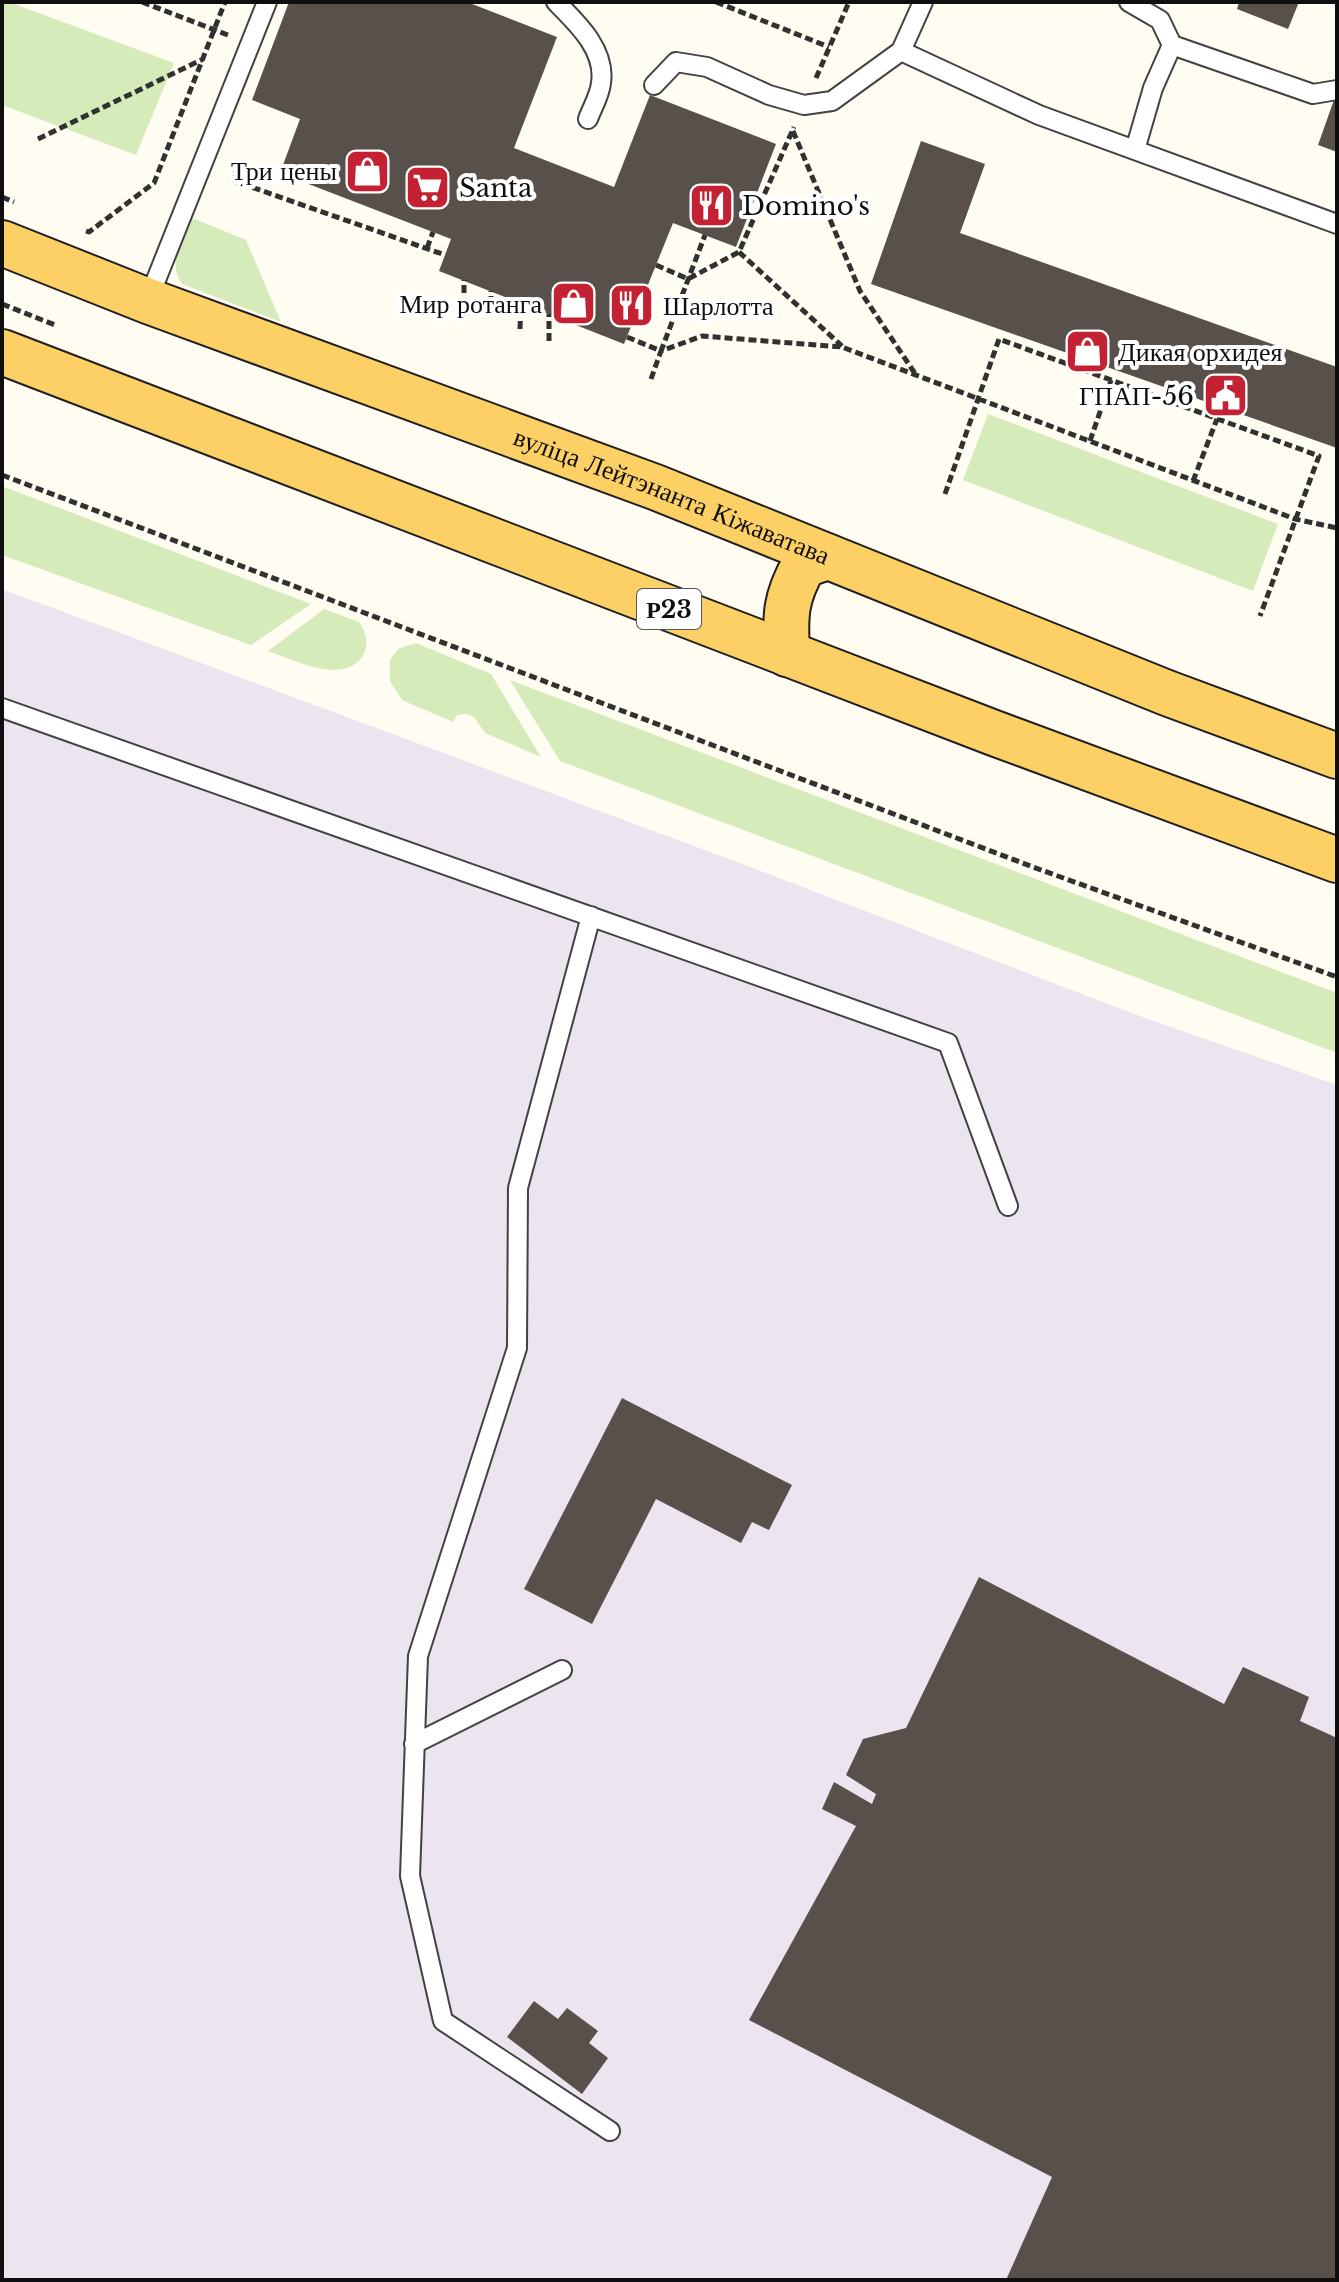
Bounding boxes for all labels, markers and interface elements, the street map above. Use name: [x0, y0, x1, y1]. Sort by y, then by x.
shop icon: Три цены: [344, 147, 392, 195]
place label: Три цены: [231, 155, 337, 187]
supermarket icon: Santa: [404, 164, 452, 212]
place label: Santa: [459, 172, 533, 204]
restaurant icon: Domino's: [687, 182, 735, 230]
place label: Domino's: [742, 190, 870, 222]
shop icon: Мир ротанга: [549, 280, 597, 328]
restaurant icon: Шарлотта: [608, 282, 656, 330]
place label: Мир ротанга: [400, 288, 542, 320]
place label: Шарлотта: [663, 290, 774, 322]
shop icon: Дикая орхидея: [1063, 328, 1111, 376]
place label: Дикая орхидея: [1118, 336, 1283, 368]
public building icon: ГПАП-56: [1201, 372, 1249, 420]
place label: ГПАП-56: [1079, 380, 1194, 412]
street label: вуліца Лейтэнанта Кіжаватава: [509, 421, 835, 572]
road number: Р23: [637, 589, 701, 629]

